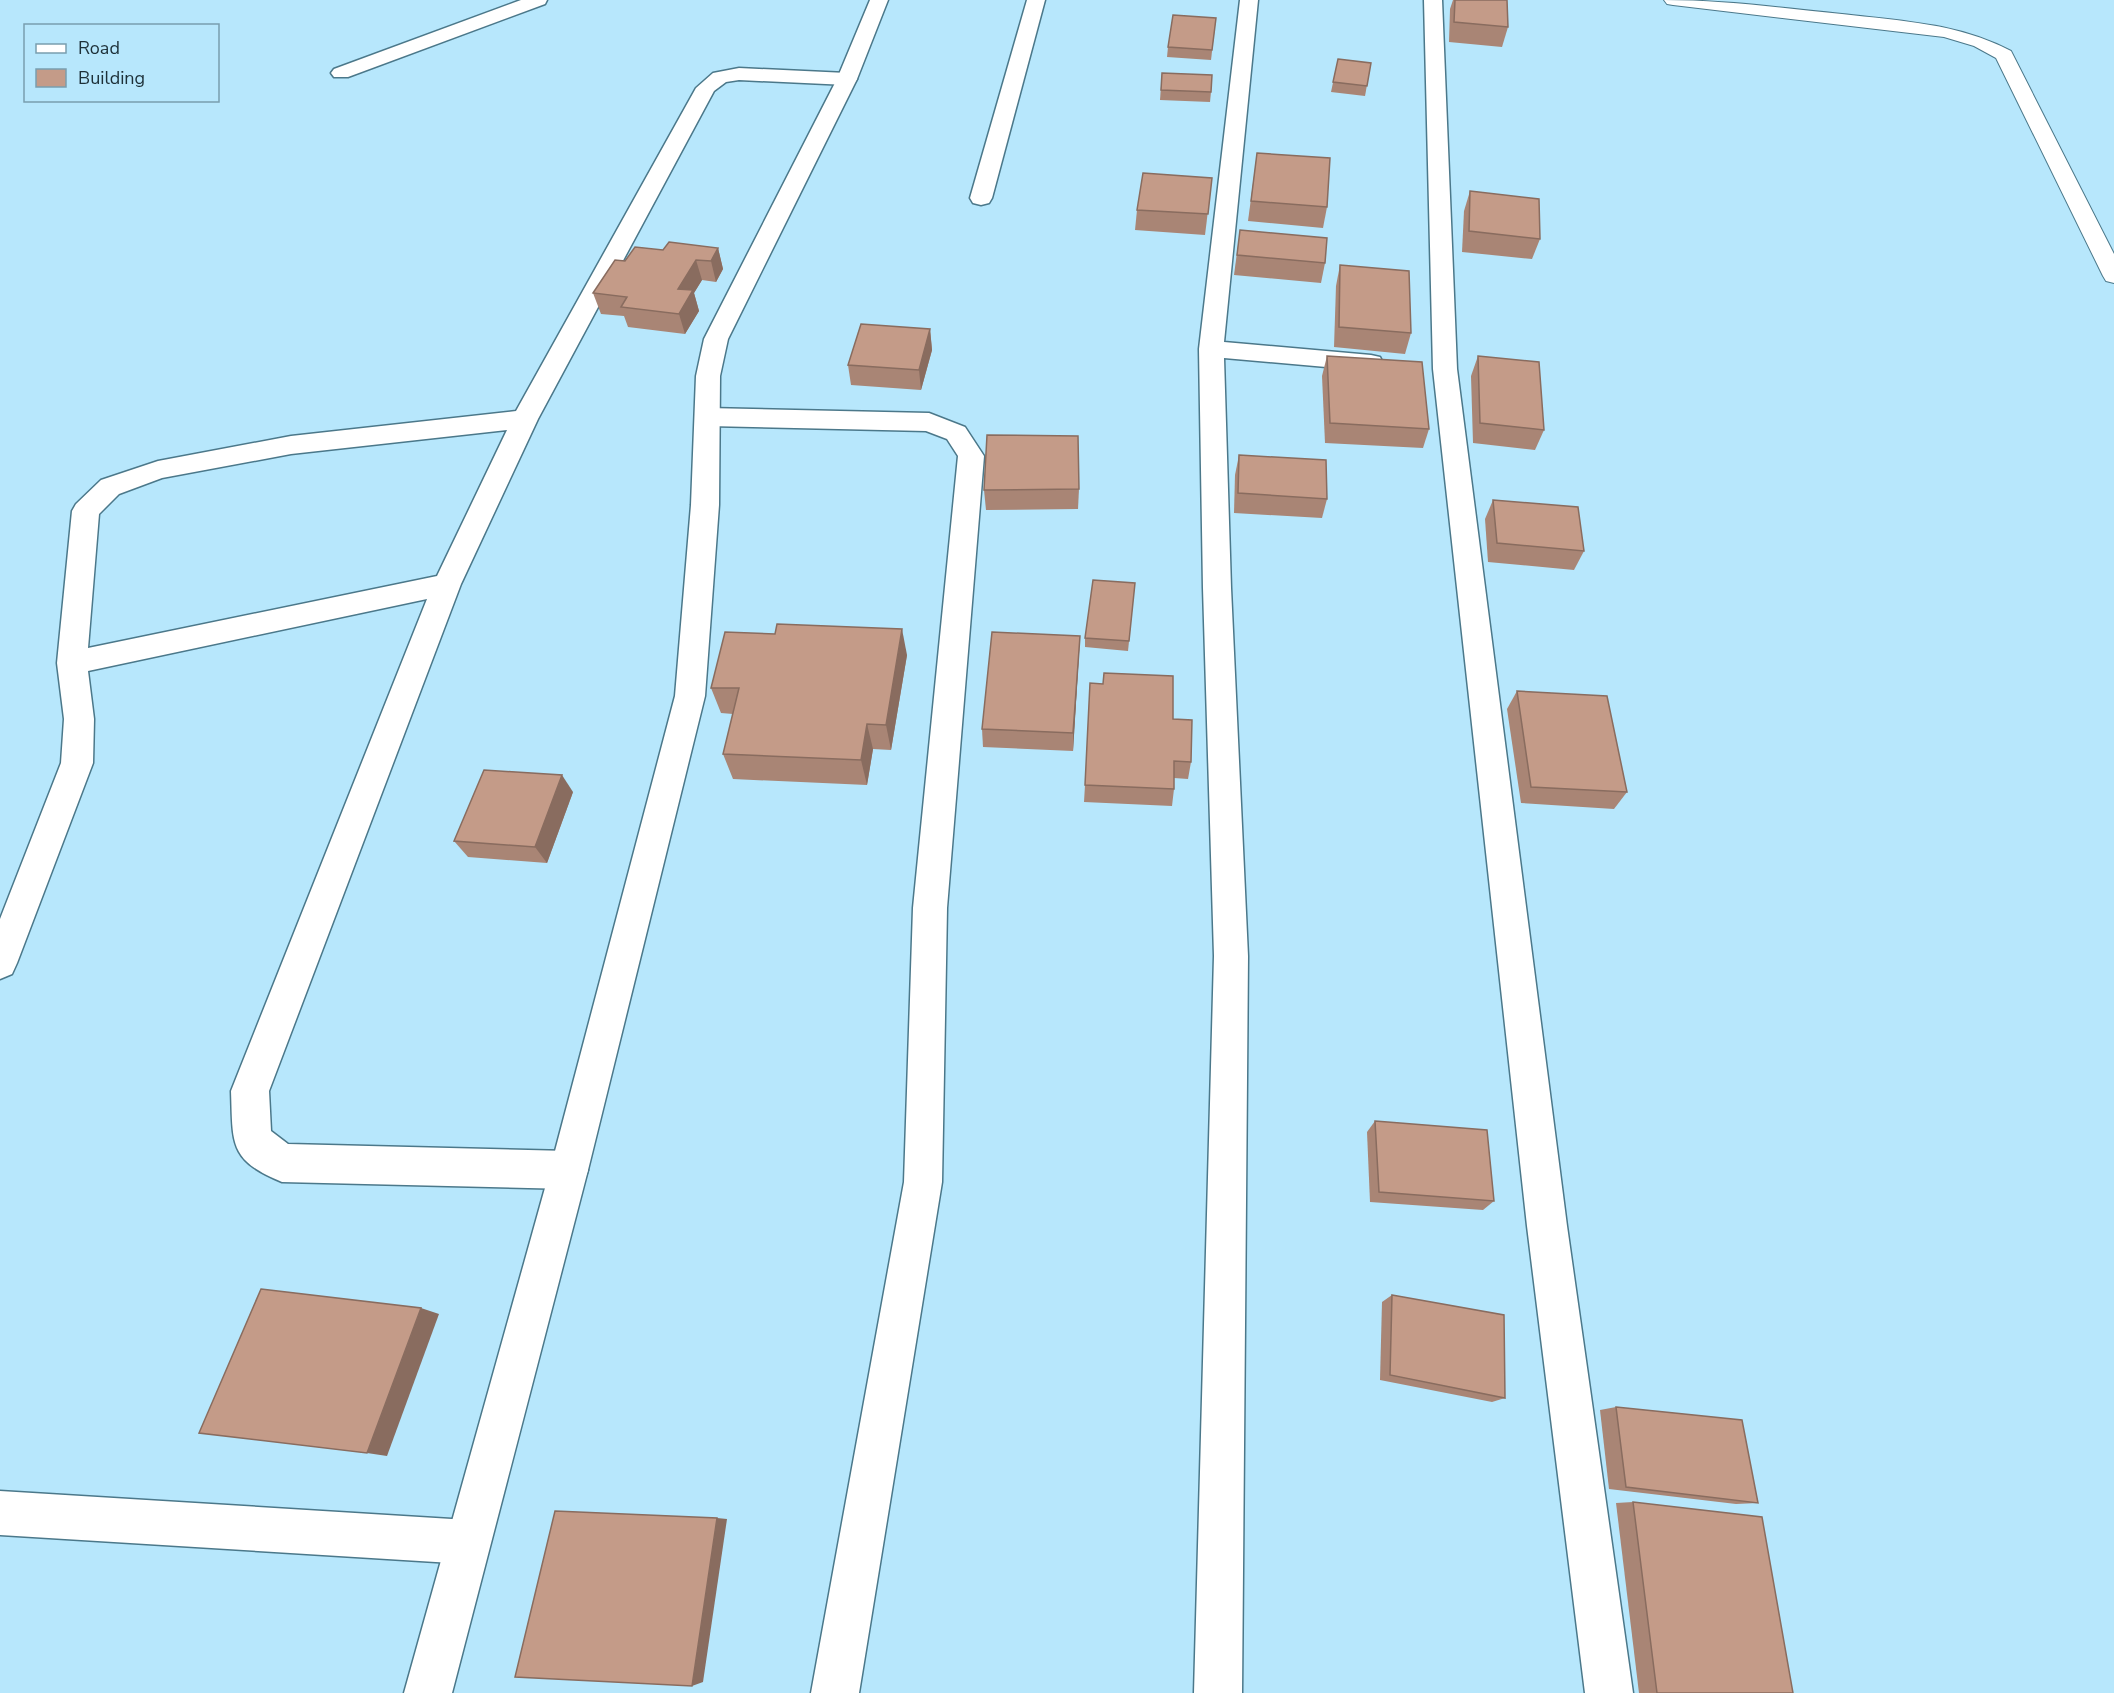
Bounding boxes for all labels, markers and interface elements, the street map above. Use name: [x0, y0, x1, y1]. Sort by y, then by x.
legend: [24, 24, 219, 102]
text: Road: [78, 36, 120, 60]
text: Building: [78, 66, 145, 90]

